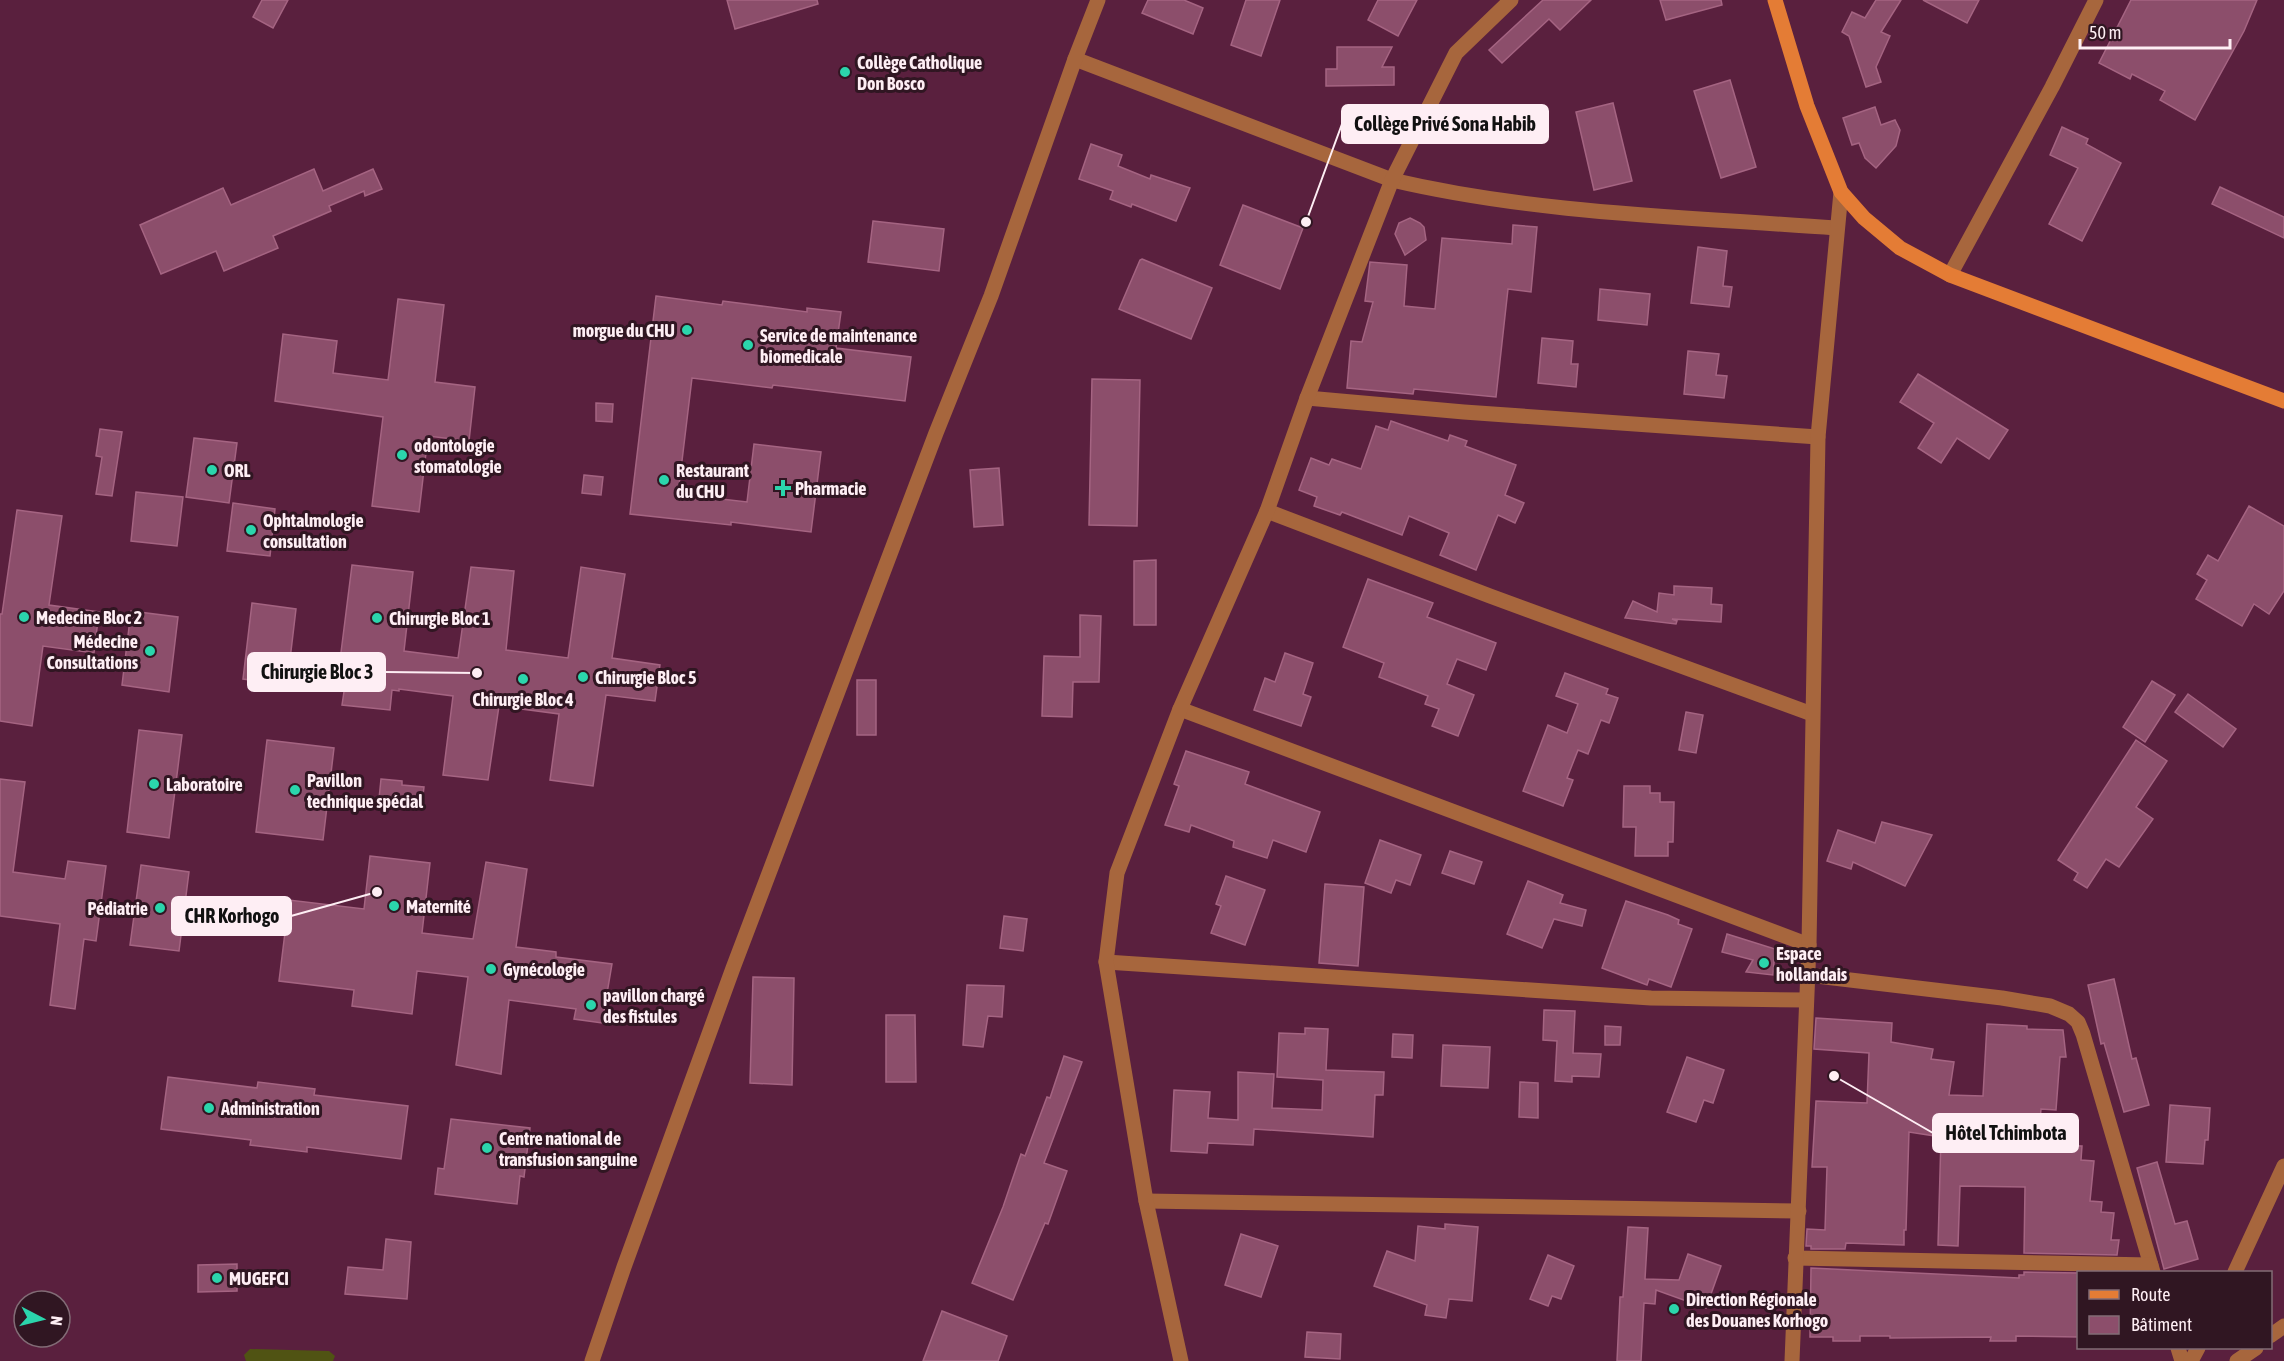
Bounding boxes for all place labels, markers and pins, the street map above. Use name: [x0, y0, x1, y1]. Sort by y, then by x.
place label: Collège Catholique Don Bosco: [857, 52, 982, 94]
marker: Collège Catholique Don Bosco: [838, 65, 852, 79]
callout: Collège Privé Sona Habib: [1342, 105, 1548, 143]
place label: morgue du CHU: [573, 320, 675, 341]
marker: morgue du CHU: [680, 323, 694, 337]
place label: Service de maintenance biomedicale: [760, 325, 917, 367]
marker: Service de maintenance biomedicale: [741, 338, 755, 352]
place label: odontologie stomatologie: [414, 435, 502, 477]
marker: odontologie stomatologie: [395, 448, 409, 462]
place label: ORL: [224, 460, 251, 481]
place label: Restaurant du CHU: [676, 460, 750, 502]
marker: ORL: [205, 463, 219, 477]
marker: Restaurant du CHU: [657, 473, 671, 487]
place label: Pharmacie: [795, 478, 867, 499]
marker: Pharmacie: [776, 481, 790, 495]
place label: Ophtalmologie consultation: [263, 510, 364, 552]
marker: Ophtalmologie consultation: [244, 523, 258, 537]
place label: Medecine Bloc 2: [36, 607, 142, 628]
place label: Chirurgie Bloc 1: [389, 608, 490, 629]
marker: Medecine Bloc 2: [17, 610, 31, 624]
marker: Chirurgie Bloc 1: [370, 611, 384, 625]
place label: Médecine Consultations: [46, 631, 139, 673]
marker: Médecine Consultations: [143, 644, 157, 658]
callout: Chirurgie Bloc 3: [248, 653, 385, 691]
place label: Chirurgie Bloc 5: [595, 667, 696, 688]
marker: Chirurgie Bloc 5: [576, 670, 590, 684]
marker: Chirurgie Bloc 4: [516, 672, 530, 686]
place label: Chirurgie Bloc 4: [472, 689, 574, 710]
place label: Pavillon technique spécial: [306, 770, 423, 812]
place label: Laboratoire: [166, 774, 243, 795]
marker: Laboratoire: [147, 777, 161, 791]
marker: Pavillon technique spécial: [288, 783, 302, 797]
place label: Maternité: [406, 896, 471, 917]
callout: CHR Korhogo: [172, 897, 291, 935]
place label: Pédiatrie: [87, 898, 148, 919]
marker: Maternité: [387, 899, 401, 913]
marker: Pédiatrie: [153, 901, 167, 915]
place label: Espace hollandais: [1776, 943, 1848, 985]
marker: Espace hollandais: [1757, 956, 1771, 970]
place label: Gynécologie: [503, 959, 585, 980]
marker: Gynécologie: [484, 962, 498, 976]
place label: pavillon chargé des fistules: [603, 985, 705, 1027]
marker: pavillon chargé des fistules: [584, 998, 598, 1012]
place label: Administration: [220, 1098, 320, 1119]
marker: Administration: [202, 1101, 216, 1115]
callout: Hôtel Tchimbota: [1933, 1114, 2078, 1152]
place label: Centre national de transfusion sanguine: [498, 1128, 637, 1170]
marker: Centre national de transfusion sanguine: [480, 1141, 494, 1155]
place label: MUGEFCI: [229, 1268, 289, 1289]
marker: MUGEFCI: [210, 1271, 224, 1285]
place label: Direction Régionale des Douanes Korhogo: [1686, 1289, 1828, 1331]
marker: Direction Régionale des Douanes Korhogo: [1667, 1302, 1681, 1316]

